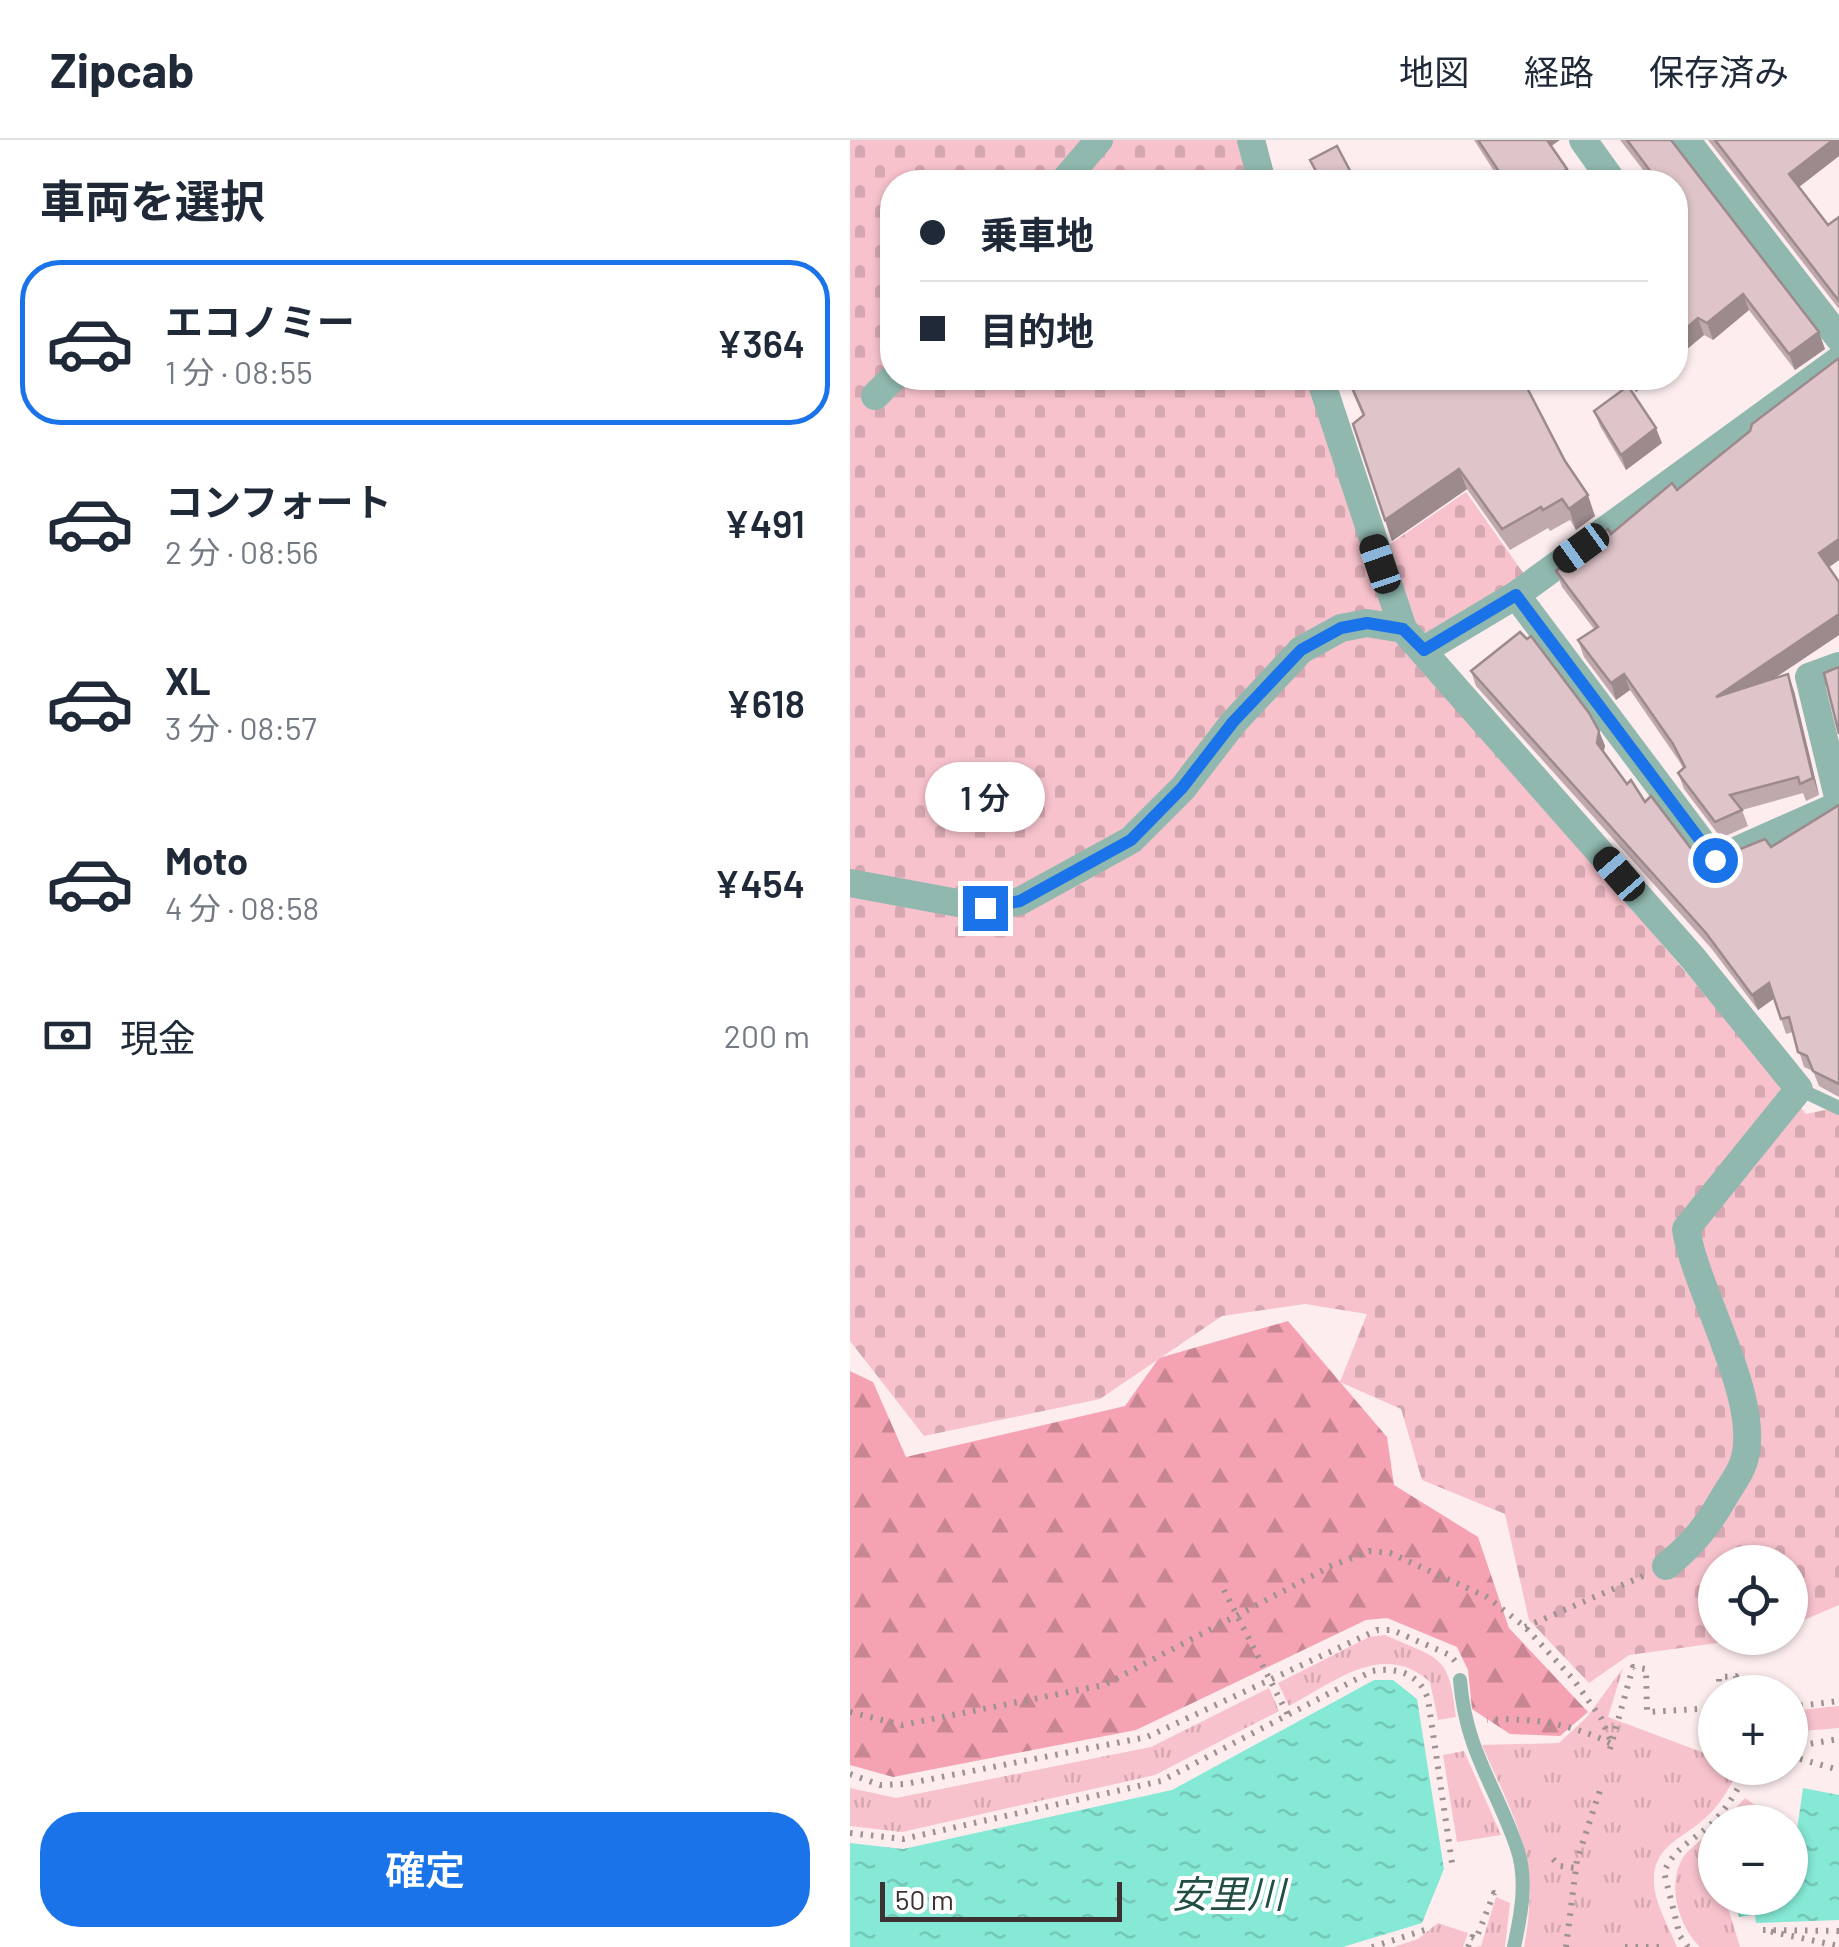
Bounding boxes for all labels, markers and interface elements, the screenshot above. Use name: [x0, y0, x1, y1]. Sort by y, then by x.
text: Zipcab: [50, 40, 194, 98]
text: 地図: [1399, 50, 1469, 92]
text: 経路: [1524, 50, 1594, 92]
text: 保存済み: [1649, 50, 1789, 92]
text: 車両を選択: [40, 173, 265, 227]
text: 乗車地: [980, 211, 1094, 257]
icon: car: [45, 298, 135, 388]
text: エコノミー: [165, 298, 355, 344]
text: 目的地: [980, 307, 1094, 353]
text: ¥364: [716, 320, 805, 366]
text: 1 分 · 08:55: [165, 352, 313, 390]
icon: car: [45, 478, 135, 568]
text: コンフォート: [165, 478, 392, 524]
text: ¥491: [724, 500, 805, 546]
car: [1548, 518, 1614, 578]
car: [1356, 531, 1404, 597]
text: 2 分 · 08:56: [165, 532, 319, 570]
text: XL: [165, 657, 211, 703]
icon: car: [45, 658, 135, 748]
text: ¥618: [726, 680, 805, 726]
text: 3 分 · 08:57: [165, 708, 317, 746]
callout: 1 分: [925, 763, 1045, 833]
text: 1 分: [960, 778, 1010, 816]
text: Moto: [165, 837, 248, 883]
icon: car: [45, 838, 135, 928]
route start: [1693, 838, 1738, 883]
car: [1588, 842, 1650, 906]
text: ¥454: [714, 860, 805, 906]
route end: [963, 886, 1008, 931]
text: 4 分 · 08:58: [165, 888, 319, 926]
icon: cash: [40, 1008, 95, 1063]
text: 現金: [120, 1014, 196, 1060]
text: 200 m: [724, 1016, 810, 1054]
map controls: [1698, 1545, 1808, 1915]
button: locate: [1698, 1545, 1808, 1655]
button: +: [1698, 1675, 1808, 1785]
button: −: [1698, 1805, 1808, 1915]
button: 確定: [40, 1812, 810, 1927]
water label: 安里川: [1171, 1870, 1289, 1916]
scale bar: [880, 1877, 1122, 1922]
text: 50 m: [895, 1882, 954, 1916]

